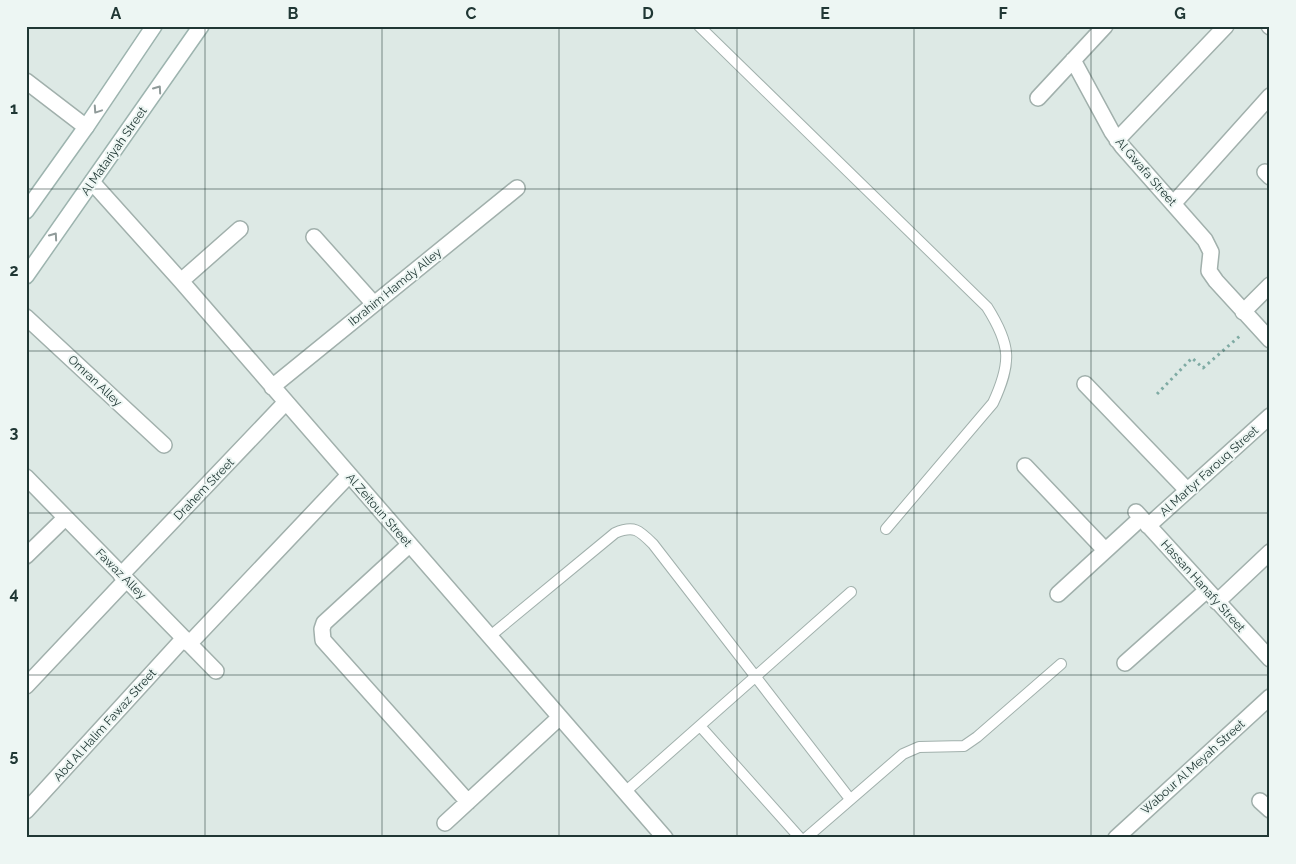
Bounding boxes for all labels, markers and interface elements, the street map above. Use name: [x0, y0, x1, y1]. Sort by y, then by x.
text: A: [111, 4, 122, 23]
text: B: [288, 4, 299, 23]
text: C: [466, 4, 477, 23]
text: D: [642, 4, 654, 23]
text: E: [820, 4, 830, 23]
text: F: [998, 4, 1008, 23]
text: G: [1174, 4, 1186, 23]
one-way arrow: [152, 85, 161, 95]
text: 1: [10, 99, 18, 118]
street label: Al Matariyah Street: [78, 104, 150, 198]
one-way arrow: [94, 104, 103, 114]
street label: Al Gwafa Street: [1113, 135, 1179, 209]
one-way arrow: [48, 232, 57, 242]
street label: Ibrahim Hamdy Alley: [346, 245, 445, 329]
text: 2: [9, 261, 19, 280]
street label: Omran Alley: [65, 353, 125, 410]
text: 3: [10, 423, 19, 442]
street label: Al Martyr Farouq Street: [1157, 423, 1261, 519]
street label: Drahem Street: [171, 455, 237, 523]
street label: Al Zeitoun Street: [343, 470, 415, 550]
street label: Hassan Hanafy Street: [1158, 537, 1248, 635]
street label: Fawaz Alley: [93, 546, 149, 602]
text: 4: [9, 584, 19, 603]
street label: Abd Al Halim Fawaz Street: [51, 666, 159, 784]
street label: Wabour Al Meyah Street: [1138, 717, 1248, 817]
text: 5: [10, 746, 19, 765]

